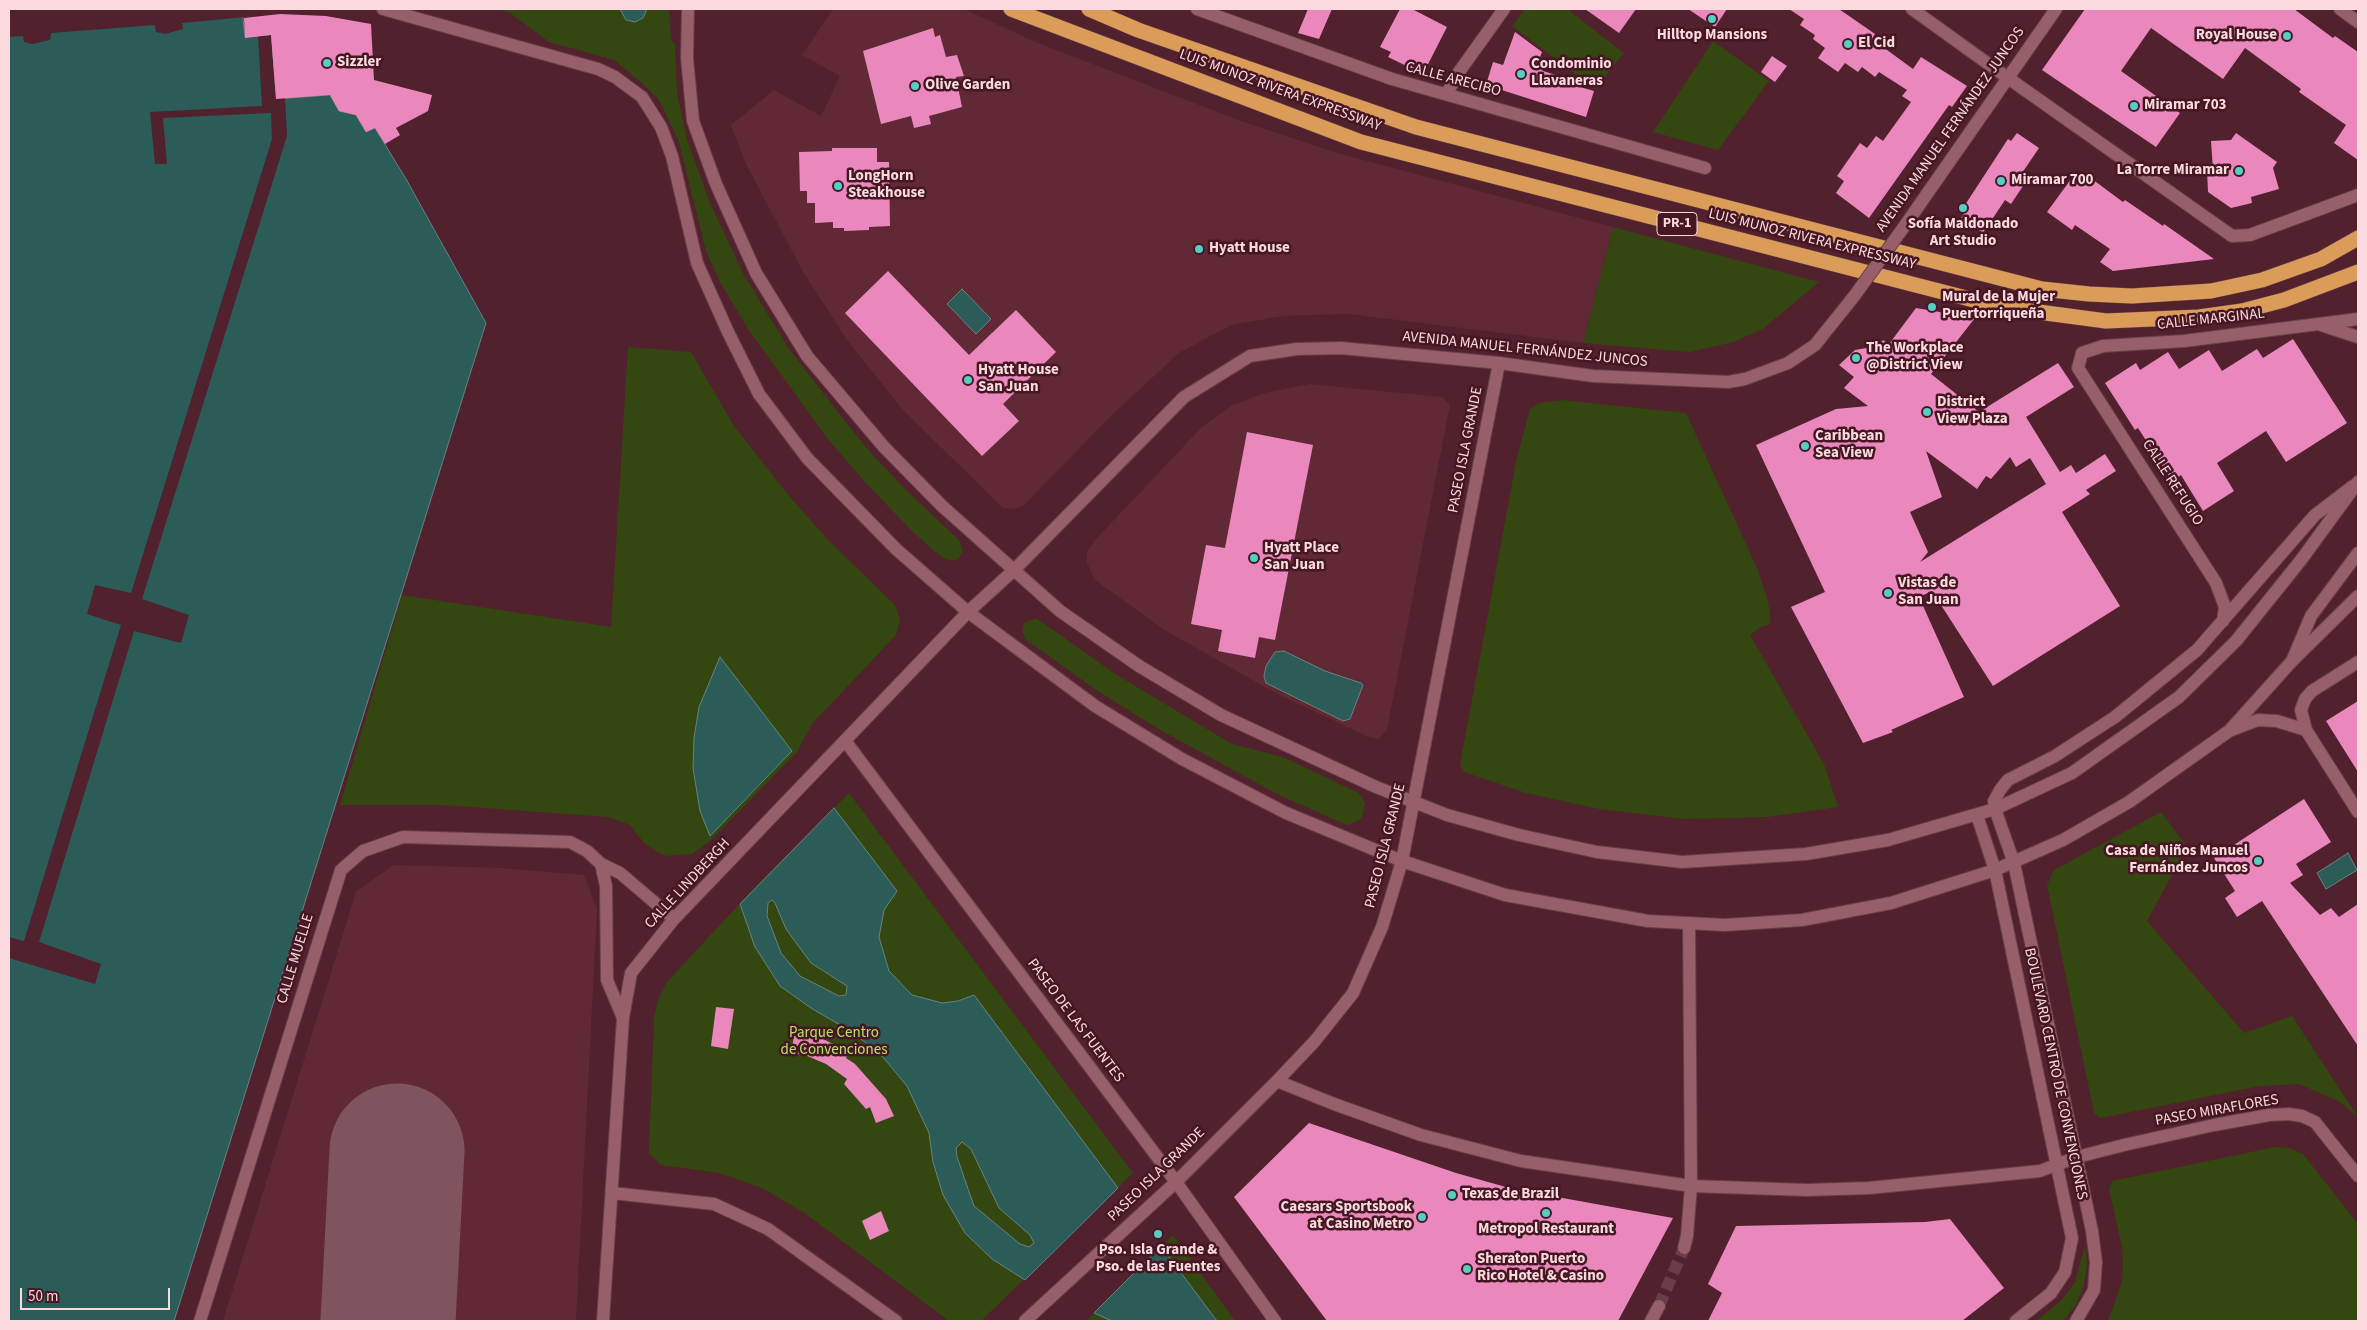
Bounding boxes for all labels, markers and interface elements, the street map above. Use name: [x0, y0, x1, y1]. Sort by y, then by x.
marker: Hilltop Mansions: [1706, 13, 1718, 25]
street label: AVENIDA MANUEL FERNÁNDEZ JUNCOS: [1873, 24, 2029, 236]
place label: Hilltop Mansions: [1657, 27, 1767, 45]
place label: Royal House: [2196, 27, 2277, 45]
marker: Royal House: [2281, 30, 2293, 42]
place label: El Cid: [1858, 35, 1895, 53]
marker: El Cid: [1842, 38, 1854, 50]
street label: LUIS MUNOZ RIVERA EXPRESSWAY: [1177, 46, 1383, 136]
place label: Sizzler: [337, 54, 381, 72]
place label: Condominio Llavaneras: [1531, 56, 1612, 91]
marker: Sizzler: [321, 57, 333, 69]
street label: CALLE ARECIBO: [1403, 59, 1503, 101]
marker: Condominio Llavaneras: [1515, 68, 1527, 80]
place label: Olive Garden: [925, 77, 1010, 95]
marker: Olive Garden: [909, 80, 921, 92]
place label: Miramar 703: [2144, 97, 2227, 115]
marker: Miramar 703: [2128, 100, 2140, 112]
place label: La Torre Miramar: [2116, 162, 2229, 180]
marker: La Torre Miramar: [2233, 165, 2245, 177]
place label: LongHorn Steakhouse: [848, 168, 925, 203]
place label: Miramar 700: [2011, 172, 2094, 190]
marker: Miramar 700: [1995, 175, 2007, 187]
marker: LongHorn Steakhouse: [832, 180, 844, 192]
marker: Sofía Maldonado Art Studio: [1957, 202, 1969, 214]
street label: LUIS MUNOZ RIVERA EXPRESSWAY: [1706, 205, 1918, 275]
road number: PR-1: [1657, 212, 1697, 235]
place label: Sofía Maldonado Art Studio: [1908, 216, 2018, 251]
place label: Hyatt House: [1209, 240, 1290, 258]
marker: Hyatt House: [1193, 243, 1205, 255]
place label: Mural de la Mujer Puertorriqueña: [1942, 289, 2055, 324]
marker: Mural de la Mujer Puertorriqueña: [1926, 301, 1938, 313]
street label: CALLE MARGINAL: [2156, 305, 2266, 335]
street label: AVENIDA MANUEL FERNÁNDEZ JUNCOS: [1402, 328, 1648, 372]
place label: The Workplace @District View: [1866, 340, 1964, 375]
marker: The Workplace @District View: [1850, 352, 1862, 364]
place label: Hyatt House San Juan: [978, 362, 1059, 397]
marker: Hyatt House San Juan: [962, 374, 974, 386]
street label: PASEO ISLA GRANDE: [1445, 385, 1487, 515]
place label: District View Plaza: [1937, 394, 2008, 429]
marker: District View Plaza: [1921, 406, 1933, 418]
place label: Caribbean Sea View: [1815, 428, 1883, 463]
street label: CALLE REFUGIO: [2138, 437, 2206, 529]
marker: Caribbean Sea View: [1799, 440, 1811, 452]
place label: Hyatt Place San Juan: [1264, 540, 1339, 575]
marker: Hyatt Place San Juan: [1248, 552, 1260, 564]
place label: Vistas de San Juan: [1898, 575, 1958, 610]
marker: Vistas de San Juan: [1882, 587, 1894, 599]
street label: PASEO ISLA GRANDE: [1362, 782, 1410, 910]
street label: CALLE LINDBERGH: [642, 835, 734, 933]
place label: Casa de Niños Manuel Fernández Juncos: [2105, 843, 2248, 878]
marker: Casa de Niños Manuel Fernández Juncos: [2252, 855, 2264, 867]
street label: CALLE MUELLE: [274, 912, 318, 1006]
street label: BOULEVARD CENTRO DE CONVENCIONES: [2019, 946, 2091, 1202]
street label: PASEO DE LAS FUENTES: [1023, 956, 1127, 1086]
park label: Parque Centro de Convenciones: [781, 1025, 887, 1060]
street label: PASEO MIRAFLORES: [2154, 1091, 2280, 1131]
street label: PASEO ISLA GRANDE: [1105, 1124, 1209, 1226]
place label: Texas de Brazil: [1462, 1186, 1559, 1204]
marker: Texas de Brazil: [1446, 1189, 1458, 1201]
place label: Caesars Sportsbook at Casino Metro: [1281, 1199, 1412, 1234]
marker: Metropol Restaurant: [1540, 1207, 1552, 1219]
marker: Caesars Sportsbook at Casino Metro: [1416, 1211, 1428, 1223]
place label: Metropol Restaurant: [1478, 1221, 1614, 1239]
marker: Pso. Isla Grande & Pso. de las Fuentes: [1152, 1228, 1164, 1240]
place label: Pso. Isla Grande & Pso. de las Fuentes: [1096, 1242, 1220, 1277]
place label: Sheraton Puerto Rico Hotel & Casino: [1477, 1251, 1604, 1286]
marker: Sheraton Puerto Rico Hotel & Casino: [1461, 1263, 1473, 1275]
scale bar: [22, 1278, 172, 1310]
text: 50 m: [28, 1286, 58, 1307]

